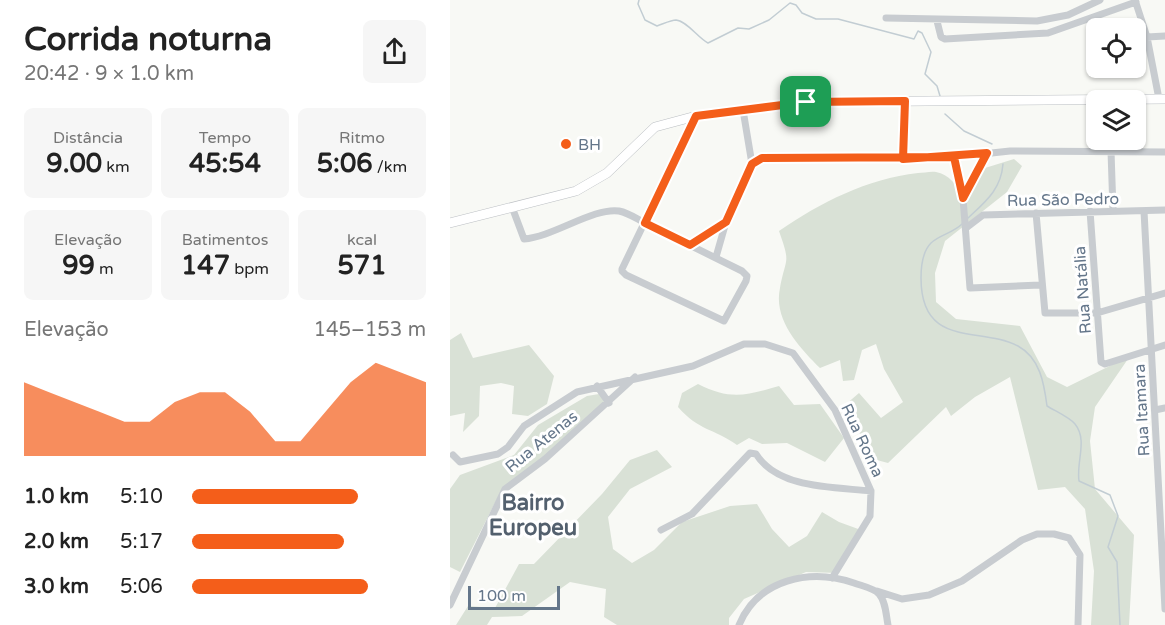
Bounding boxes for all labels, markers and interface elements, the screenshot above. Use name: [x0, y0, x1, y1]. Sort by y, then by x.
map controls: [1086, 18, 1146, 150]
button: locate: [1086, 18, 1146, 78]
text: Corrida noturna: [24, 20, 272, 59]
button: share: [363, 20, 426, 83]
text: 20:42 · 9 × 1.0 km: [24, 62, 194, 86]
pin: [780, 76, 831, 127]
icon: arrive: [789, 85, 822, 118]
button: layers: [1086, 90, 1146, 150]
text: Distância: [53, 128, 123, 148]
text: Tempo: [199, 128, 251, 148]
text: Ritmo: [339, 128, 385, 148]
place label: BH: [578, 135, 601, 155]
marker: BH: [559, 137, 573, 151]
text: 9.00: [46, 148, 102, 179]
text: 45:54: [189, 148, 261, 179]
text: 5:06: [317, 148, 373, 179]
text: km: [102, 157, 130, 177]
text: /km: [373, 157, 407, 177]
street label: Rua São Pedro: [1007, 189, 1119, 211]
text: Elevação: [54, 230, 122, 250]
text: Batimentos: [182, 230, 268, 250]
text: kcal: [347, 230, 377, 250]
street label: Rua Natália: [1070, 245, 1096, 335]
text: 99: [62, 250, 95, 281]
text: 147: [181, 250, 230, 281]
text: 571: [338, 250, 386, 281]
text: m: [95, 259, 114, 279]
text: bpm: [230, 259, 269, 279]
text: Elevação: [24, 318, 109, 342]
text: 145–153 m: [313, 318, 426, 342]
street label: Rua Itamara: [1130, 363, 1154, 457]
street label: Rua Roma: [836, 400, 888, 480]
street label: Rua Atenas: [501, 407, 582, 477]
text: 1.0 km: [24, 485, 89, 509]
text: 5:10: [120, 485, 163, 509]
district label: Bairro Europeu: [489, 490, 577, 541]
text: 2.0 km: [24, 530, 89, 554]
text: 5:17: [120, 530, 163, 554]
text: 3.0 km: [24, 575, 89, 599]
text: 5:06: [120, 575, 163, 599]
scale bar: [468, 583, 560, 610]
text: 100 m: [477, 586, 526, 606]

